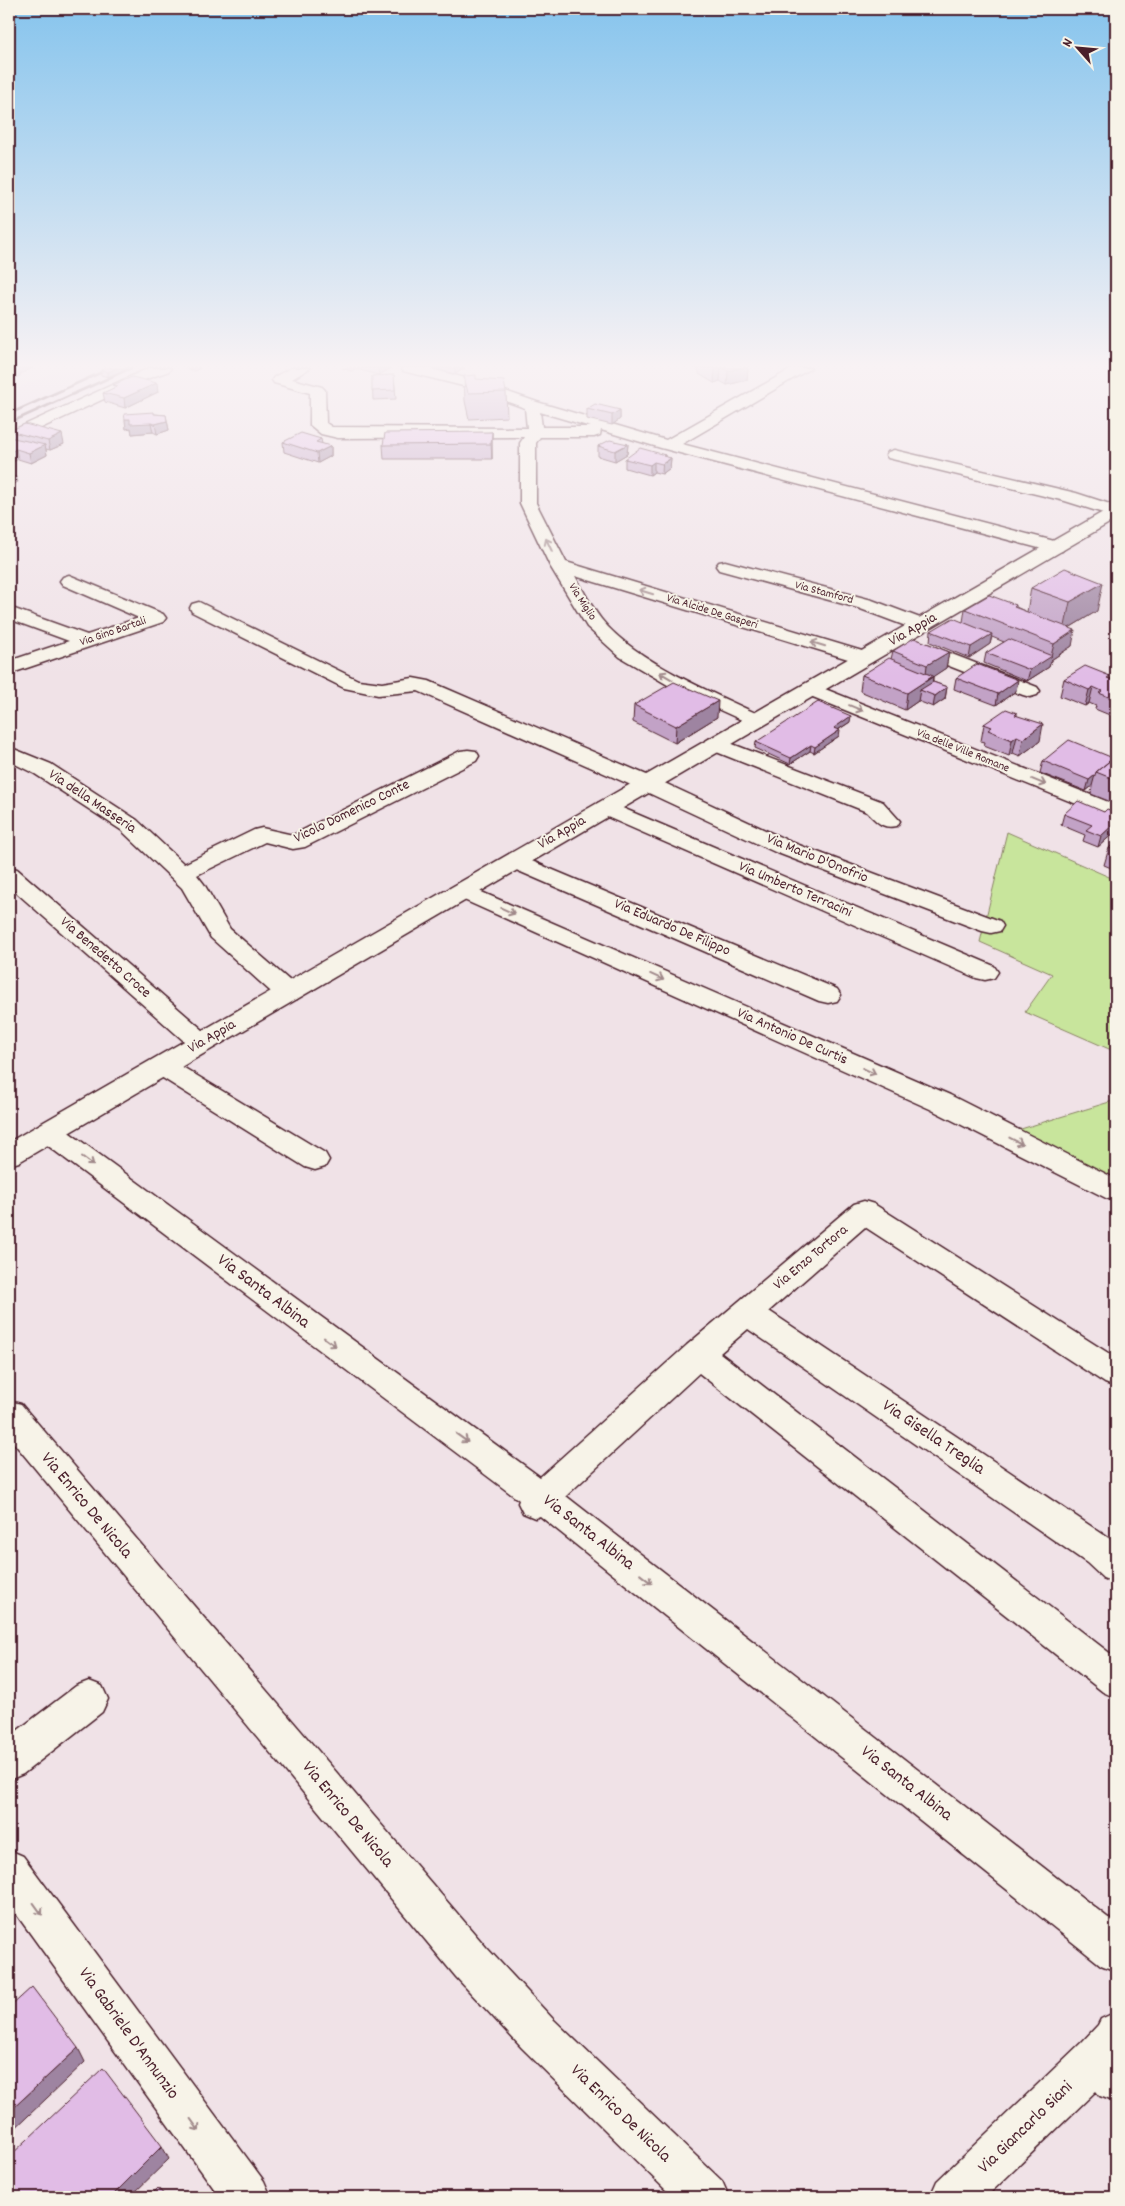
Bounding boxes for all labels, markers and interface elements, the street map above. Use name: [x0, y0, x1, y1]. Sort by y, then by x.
north arrow: [1052, 22, 1102, 72]
text: N: [1058, 35, 1079, 51]
one-way arrow: [543, 538, 553, 553]
street label: Via Stamford: [793, 577, 855, 609]
street label: Via Miglio: [564, 580, 600, 624]
one-way arrow: [638, 587, 654, 597]
street label: Via Alcide De Gasperi: [664, 590, 760, 634]
street label: Via Appia: [885, 607, 942, 653]
street label: Via Gino Bartali: [78, 613, 148, 651]
one-way arrow: [810, 638, 826, 648]
one-way arrow: [659, 670, 673, 680]
one-way arrow: [848, 704, 863, 713]
street label: Via delle Ville Romane: [914, 725, 1012, 777]
street label: Via della Masseria: [44, 764, 141, 840]
street label: Vicolo Domenico Conte: [290, 774, 414, 850]
one-way arrow: [1031, 778, 1046, 787]
street label: Via Appia: [534, 810, 591, 856]
street label: Via Mario D'Onofrio: [763, 829, 871, 890]
street label: Via Umberto Terracini: [735, 856, 855, 924]
street label: Via Eduardo De Filippo: [610, 894, 734, 963]
one-way arrow: [500, 906, 515, 916]
street label: Via Benedetto Croce: [54, 912, 156, 1004]
one-way arrow: [649, 972, 664, 982]
street label: Via Antonio De Curtis: [733, 1003, 851, 1071]
street label: Via Appia: [184, 1014, 241, 1060]
one-way arrow: [861, 1066, 876, 1076]
one-way arrow: [1008, 1137, 1023, 1146]
one-way arrow: [81, 1156, 94, 1167]
street label: Via Enzo Tortora: [769, 1219, 854, 1296]
street label: Via Santa Albina: [211, 1249, 315, 1336]
one-way arrow: [323, 1337, 337, 1347]
street label: Via Gisella Treglia: [877, 1394, 990, 1482]
one-way arrow: [454, 1433, 468, 1443]
street label: Via Enrico De Nicola: [34, 1447, 138, 1565]
street label: Via Santa Albina: [537, 1489, 640, 1577]
one-way arrow: [639, 1573, 652, 1584]
street label: Via Santa Albina: [855, 1740, 958, 1828]
street label: Via Enrico De Nicola: [295, 1756, 399, 1874]
one-way arrow: [32, 1902, 43, 1916]
street label: Via Gabriele D'Annunzio: [72, 1963, 184, 2105]
street label: Via Enrico De Nicola: [564, 2059, 676, 2169]
street label: Via Giancarlo Siani: [973, 2076, 1079, 2180]
one-way arrow: [190, 2118, 200, 2132]

